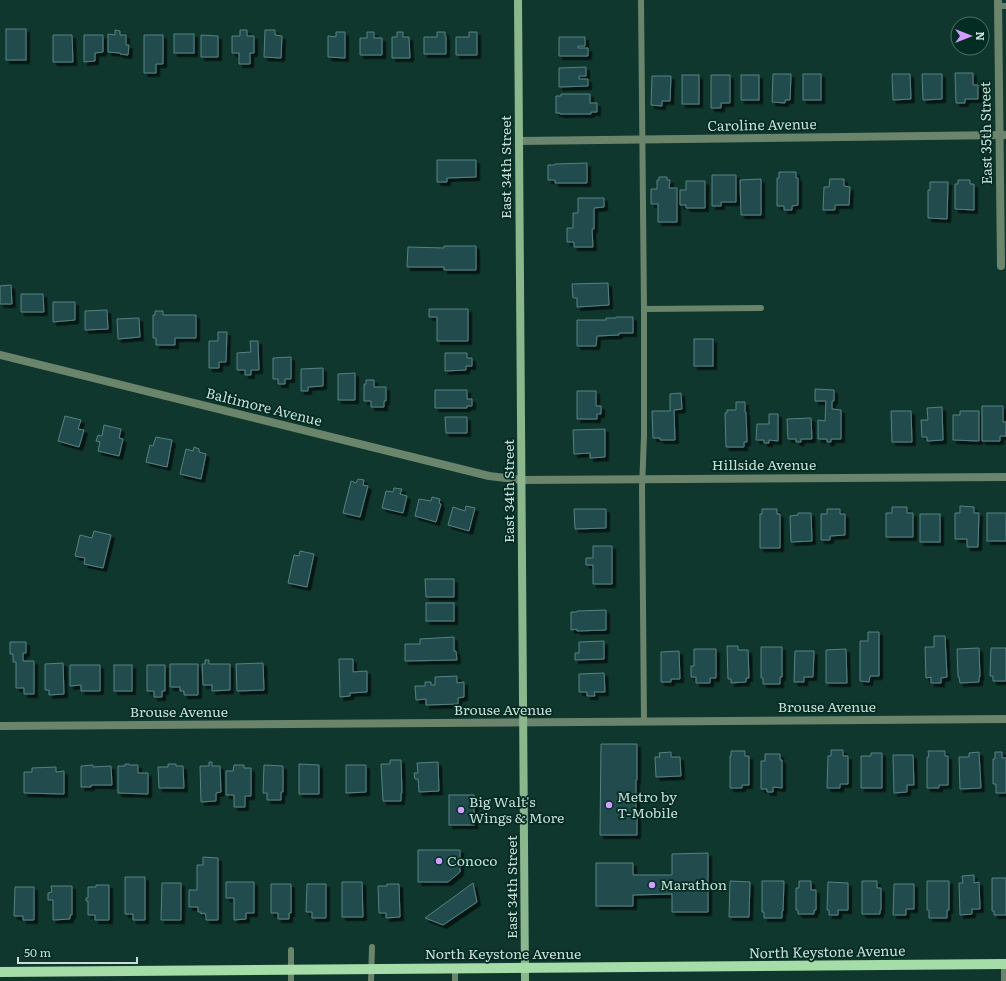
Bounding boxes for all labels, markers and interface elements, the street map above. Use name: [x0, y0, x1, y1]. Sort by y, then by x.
north arrow: [950, 16, 990, 56]
text: N: [973, 31, 989, 41]
street label: East 35th Street: [974, 81, 996, 185]
street label: Caroline Avenue: [707, 113, 817, 135]
street label: East 34th Street: [495, 115, 515, 219]
street label: Baltimore Avenue: [204, 382, 324, 430]
street label: East 34th Street: [498, 439, 518, 543]
street label: Hillside Avenue: [712, 454, 816, 474]
street label: Brouse Avenue: [778, 696, 876, 716]
street label: Brouse Avenue: [454, 699, 552, 719]
street label: Brouse Avenue: [130, 701, 228, 721]
place label: Metro by T-Mobile: [617, 786, 678, 822]
place label: Big Walt's Wings & More: [469, 791, 564, 827]
marker: Metro by T-Mobile: [604, 800, 614, 810]
marker: Big Walt's Wings & More: [456, 805, 466, 815]
street label: East 34th Street: [501, 835, 521, 939]
place label: Conoco: [447, 850, 497, 870]
marker: Conoco: [434, 856, 444, 866]
place label: Marathon: [660, 874, 727, 894]
marker: Marathon: [647, 880, 657, 890]
scale bar: [18, 939, 137, 965]
street label: North Keystone Avenue: [748, 940, 905, 962]
text: 50 m: [24, 943, 51, 961]
street label: North Keystone Avenue: [425, 943, 581, 963]

